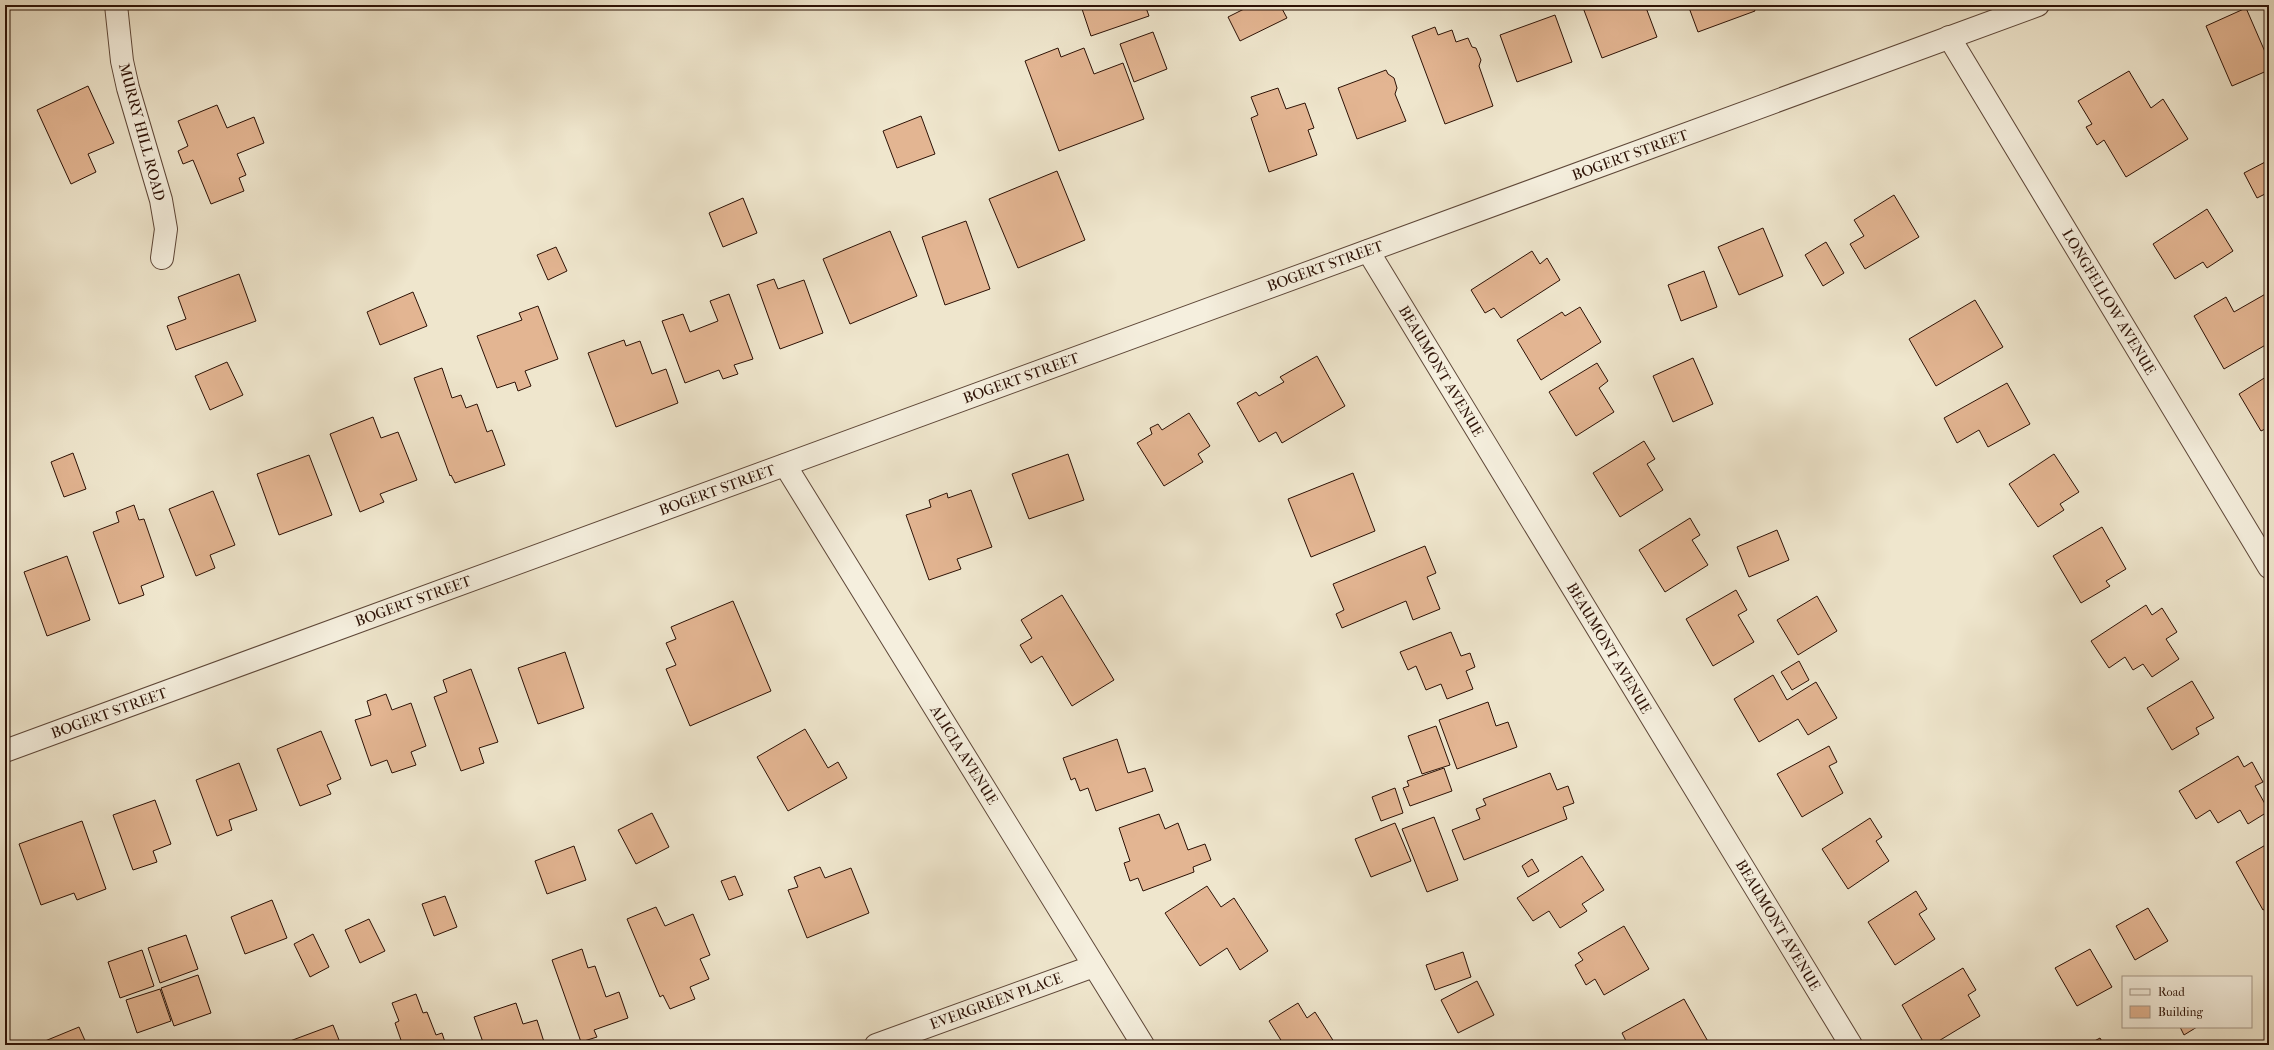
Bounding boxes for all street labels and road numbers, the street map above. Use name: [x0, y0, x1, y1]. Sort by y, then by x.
street label: MURRY HILL ROAD: [115, 61, 169, 203]
street label: BOGERT STREET: [1569, 125, 1691, 184]
street label: LONGFELLOW AVENUE: [2058, 226, 2160, 378]
street label: BOGERT STREET: [1264, 236, 1386, 295]
street label: BEAUMONT AVENUE: [1395, 302, 1487, 440]
street label: BOGERT STREET: [960, 348, 1082, 407]
street label: BOGERT STREET: [656, 460, 778, 519]
street label: BOGERT STREET: [352, 571, 474, 630]
street label: BEAUMONT AVENUE: [1563, 579, 1655, 717]
street label: BOGERT STREET: [48, 683, 170, 742]
street label: ALICIA AVENUE: [926, 701, 1002, 808]
street label: BEAUMONT AVENUE: [1732, 856, 1824, 994]
street label: EVERGREEN PLACE: [927, 969, 1065, 1033]

